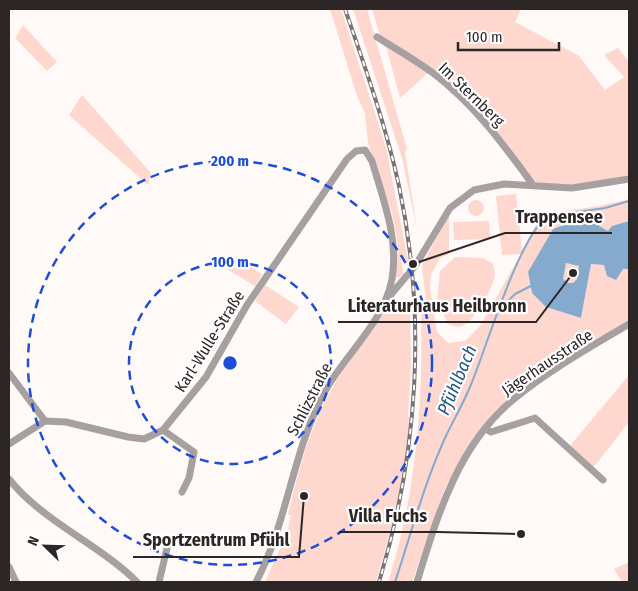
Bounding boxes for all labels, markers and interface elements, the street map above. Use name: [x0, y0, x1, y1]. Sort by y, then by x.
scale bar: [458, 20, 559, 52]
text: 100 m: [466, 28, 503, 46]
street label: Im Sternberg: [435, 58, 509, 131]
text: 200 m: [210, 152, 249, 170]
callout: Trappensee: [505, 200, 612, 233]
text: Trappensee: [515, 206, 603, 228]
text: 100 m: [211, 253, 249, 271]
street label: Karl-Wulle-Straße: [171, 287, 248, 396]
callout: Literaturhaus Heilbronn: [338, 289, 536, 322]
text: Literaturhaus Heilbronn: [348, 295, 526, 317]
street label: Jägerhausstraße: [498, 325, 596, 400]
water label: Pfühlbach: [432, 342, 482, 418]
centre of rings: [221, 354, 239, 372]
street label: Schlizstraße: [283, 360, 336, 439]
callout: Villa Fuchs: [339, 499, 438, 532]
text: Villa Fuchs: [348, 505, 427, 527]
north arrow: [20, 521, 70, 571]
callout: Sportzentrum Pfühl: [133, 524, 299, 557]
text: Sportzentrum Pfühl: [143, 529, 289, 551]
text: N: [24, 534, 43, 548]

